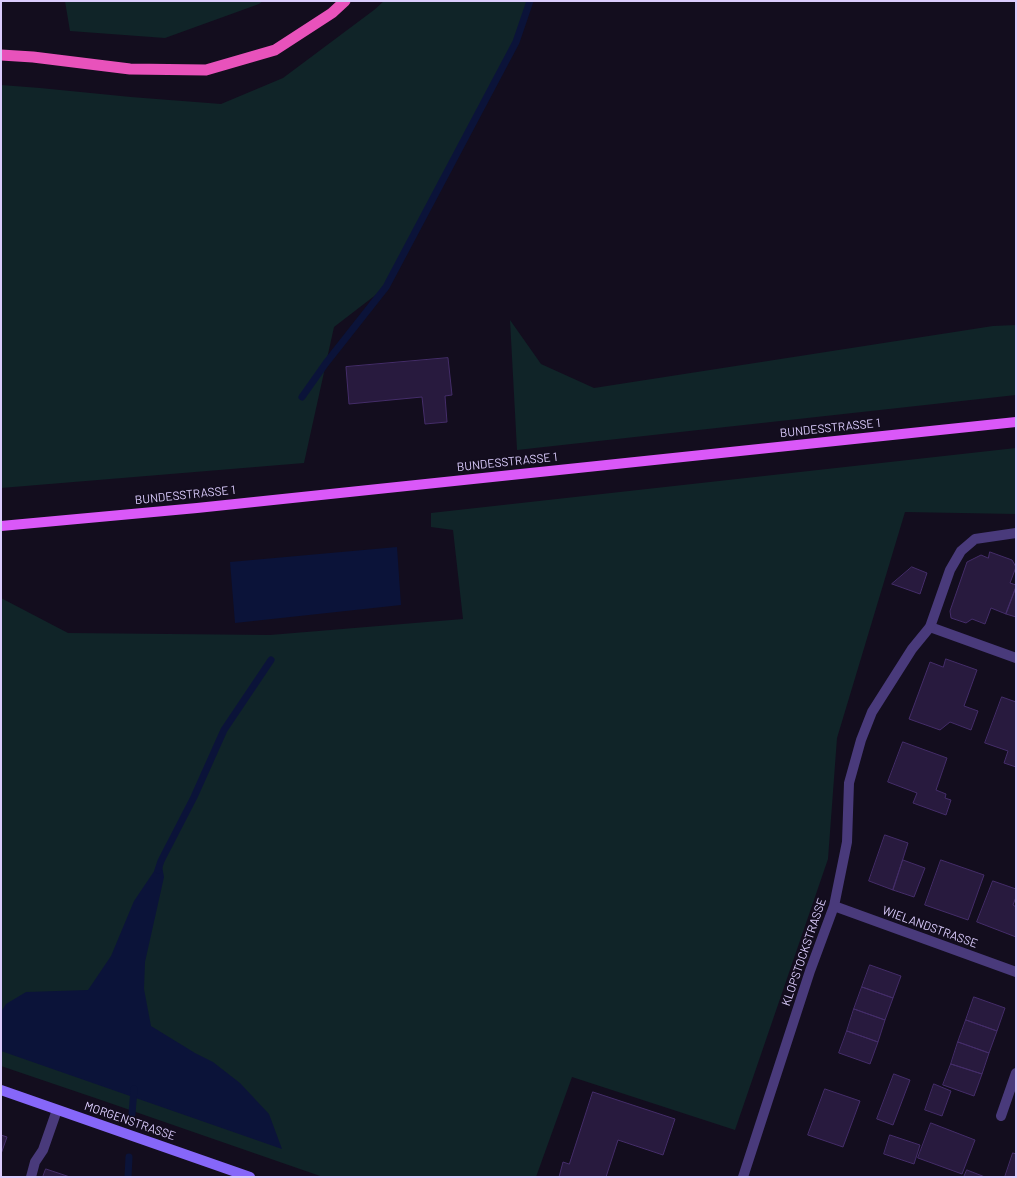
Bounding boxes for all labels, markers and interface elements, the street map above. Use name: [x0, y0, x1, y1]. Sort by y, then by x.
street label: BUNDESSTRASSE 1: [779, 416, 881, 440]
street label: BUNDESSTRASSE 1: [456, 450, 558, 474]
street label: BUNDESSTRASSE 1: [134, 483, 236, 507]
street label: KLOPSTOCKSTRASSE: [779, 896, 829, 1008]
street label: WIELANDSTRASSE: [880, 903, 980, 951]
street label: MORGENSTRASSE: [82, 1099, 178, 1143]

